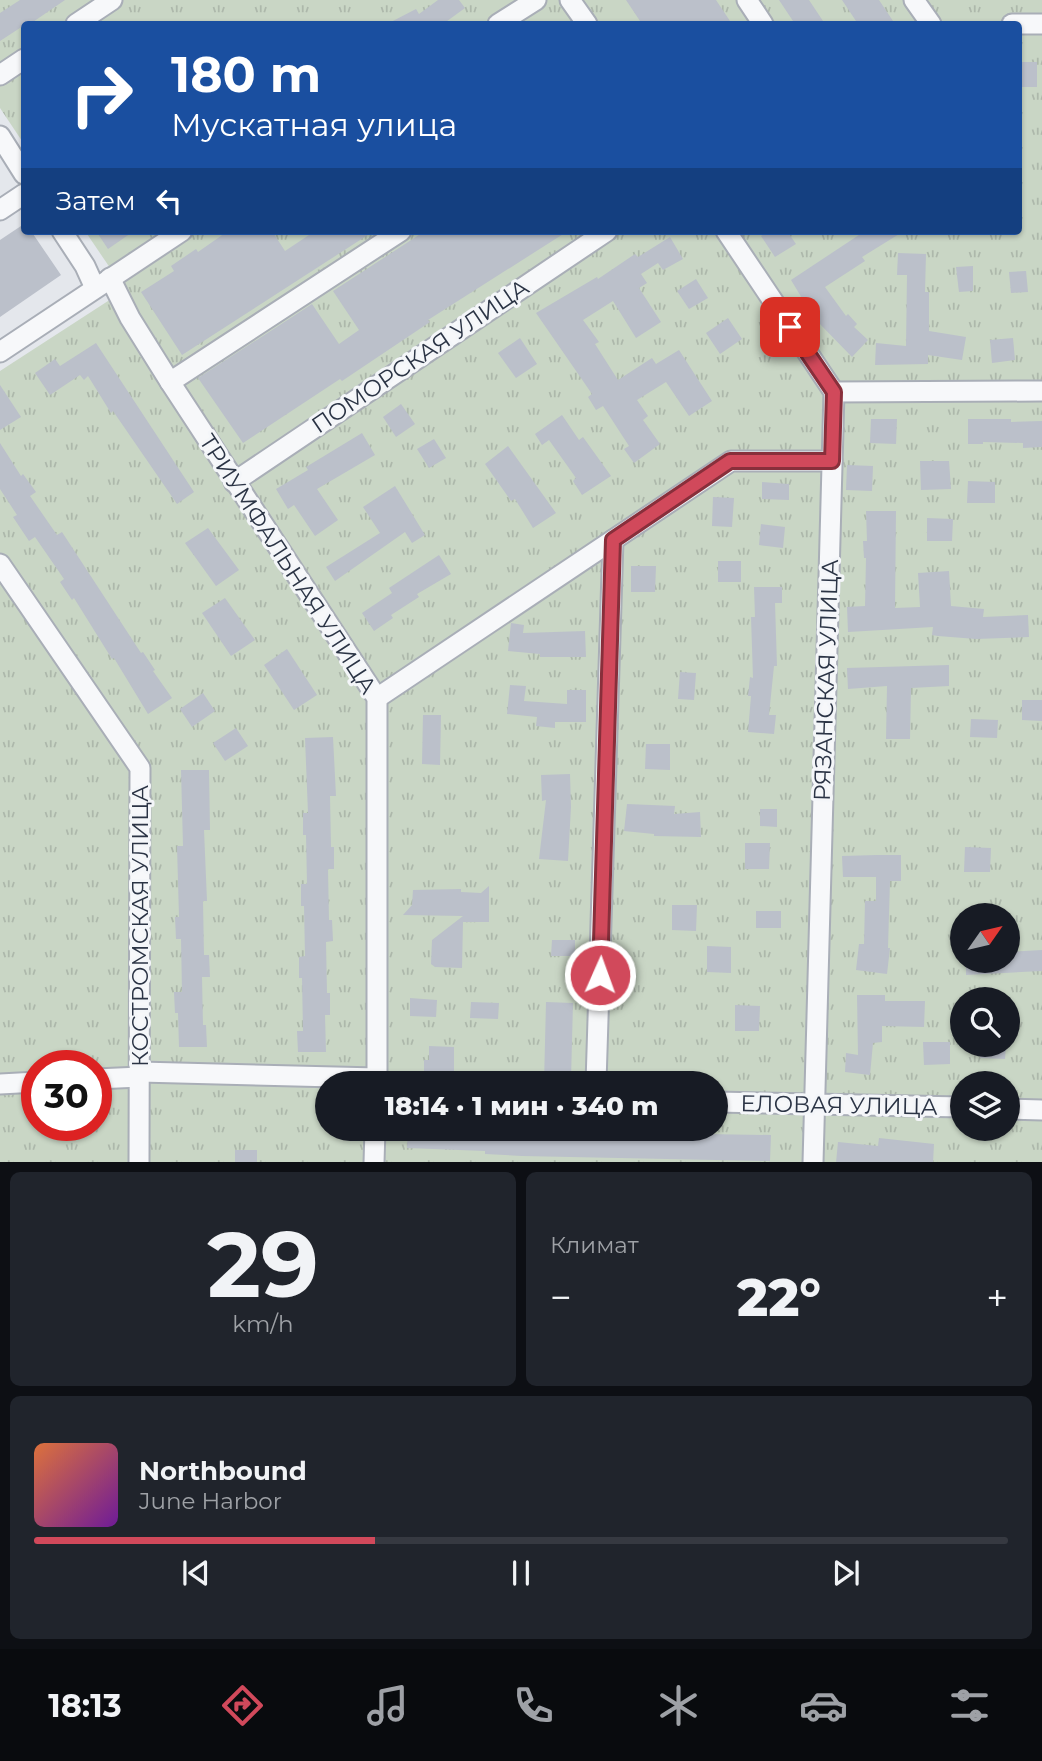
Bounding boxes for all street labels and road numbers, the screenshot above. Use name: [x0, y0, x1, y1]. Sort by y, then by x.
street label: ПОМОРСКАЯ УЛИЦА: [306, 273, 534, 439]
street label: ТРИУМФАЛЬНАЯ УЛИЦА: [193, 429, 383, 699]
street label: РЯЗАНСКАЯ УЛИЦА: [808, 559, 844, 801]
street label: КОСТРОМСКАЯ УЛИЦА: [126, 785, 154, 1067]
street label: ЕЛОВАЯ УЛИЦА: [740, 1089, 938, 1121]

